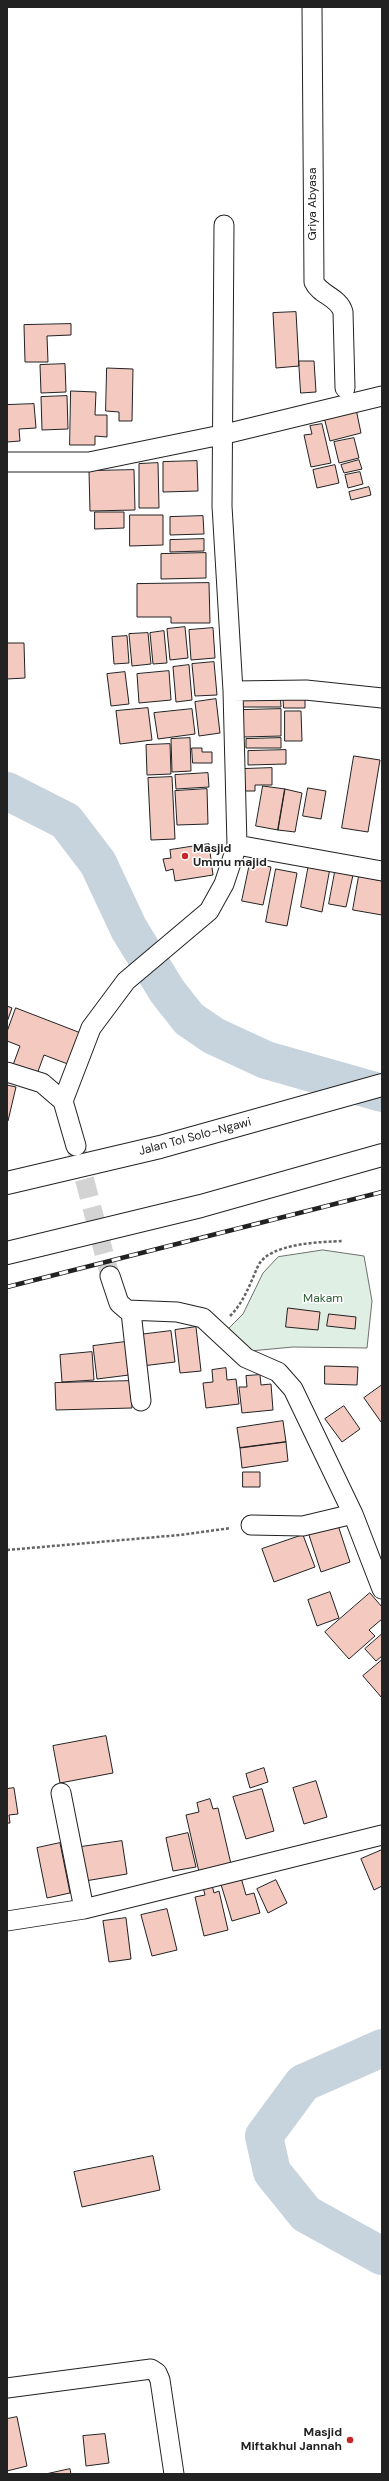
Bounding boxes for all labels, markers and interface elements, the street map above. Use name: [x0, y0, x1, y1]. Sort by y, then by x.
street label: Griya Abyasa: [306, 168, 320, 240]
place label: Masjid Ummu majid: [193, 842, 267, 870]
marker: Masjid Ummu majid: [180, 851, 190, 861]
street label: Jalan Tol Solo–Ngawi: [137, 1115, 253, 1159]
park label: Makam: [303, 1292, 343, 1306]
place label: Masjid Miftakhul Jannah: [241, 2426, 342, 2454]
marker: Masjid Miftakhul Jannah: [345, 2435, 355, 2445]

